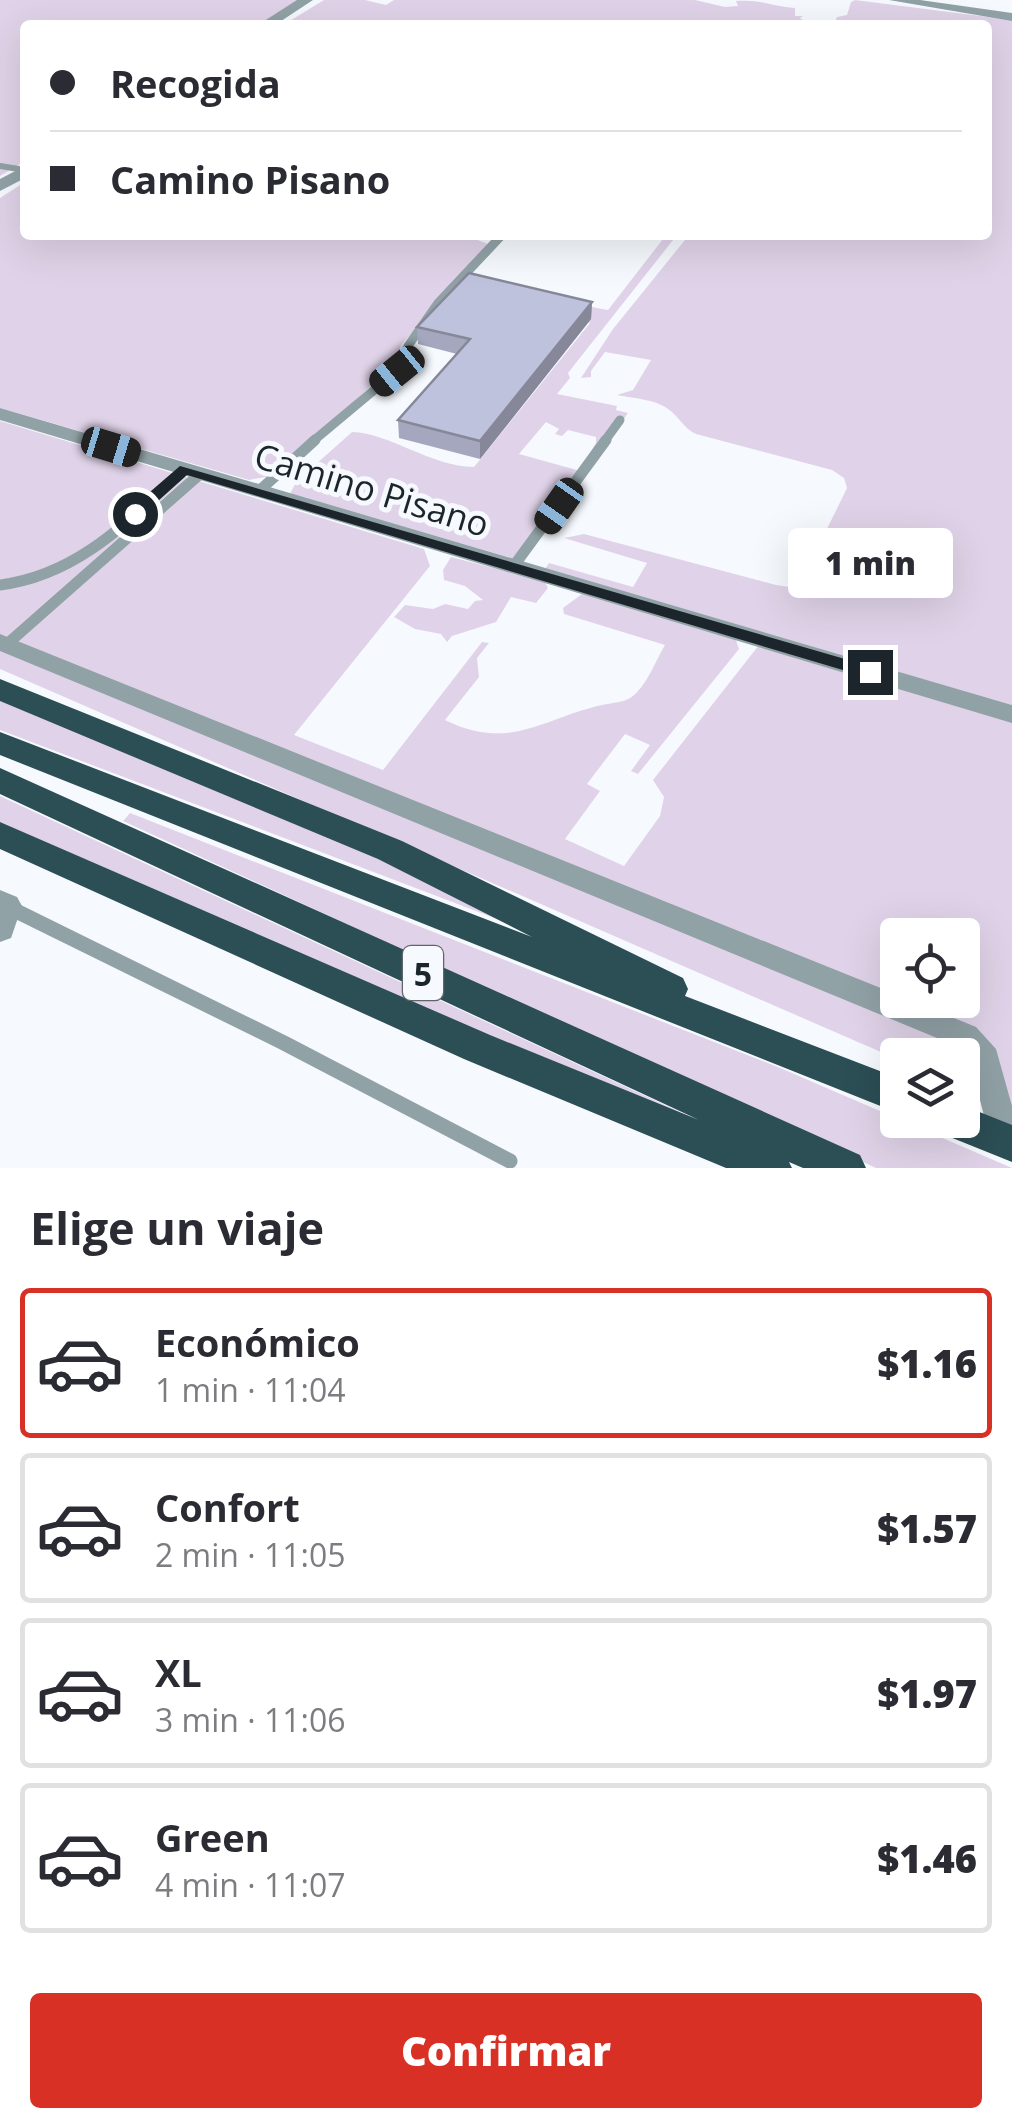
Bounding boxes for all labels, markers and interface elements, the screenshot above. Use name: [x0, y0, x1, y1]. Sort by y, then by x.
text: Recogida: [110, 57, 281, 109]
text: Camino Pisano: [110, 153, 390, 205]
car: [364, 340, 430, 402]
car: [78, 424, 144, 470]
street label: Camino Pisano: [249, 431, 495, 547]
car: [530, 473, 588, 539]
route start: [113, 492, 158, 537]
callout: 1 min: [788, 527, 952, 597]
text: 1 min: [825, 541, 916, 584]
route end: [848, 650, 893, 695]
map controls: [880, 918, 980, 1138]
button: locate: [880, 918, 980, 1018]
road number: 5: [403, 946, 443, 1000]
button: layers: [880, 1038, 980, 1138]
text: Elige un viaje: [30, 1197, 324, 1258]
text: Económico: [155, 1316, 360, 1368]
icon: car: [35, 1318, 125, 1408]
text: $1.16: [877, 1337, 977, 1389]
text: 1 min · 11:04: [155, 1368, 346, 1411]
text: Confort: [155, 1481, 300, 1533]
icon: car: [35, 1483, 125, 1573]
text: $1.57: [877, 1502, 977, 1554]
text: 2 min · 11:05: [155, 1533, 346, 1576]
text: XL: [155, 1646, 202, 1698]
icon: car: [35, 1648, 125, 1738]
text: $1.97: [877, 1667, 977, 1719]
text: 3 min · 11:06: [155, 1698, 346, 1741]
text: Green: [155, 1811, 270, 1863]
icon: car: [35, 1813, 125, 1903]
text: $1.46: [877, 1832, 977, 1884]
text: 4 min · 11:07: [155, 1863, 346, 1906]
button: Confirmar: [30, 1993, 982, 2108]

